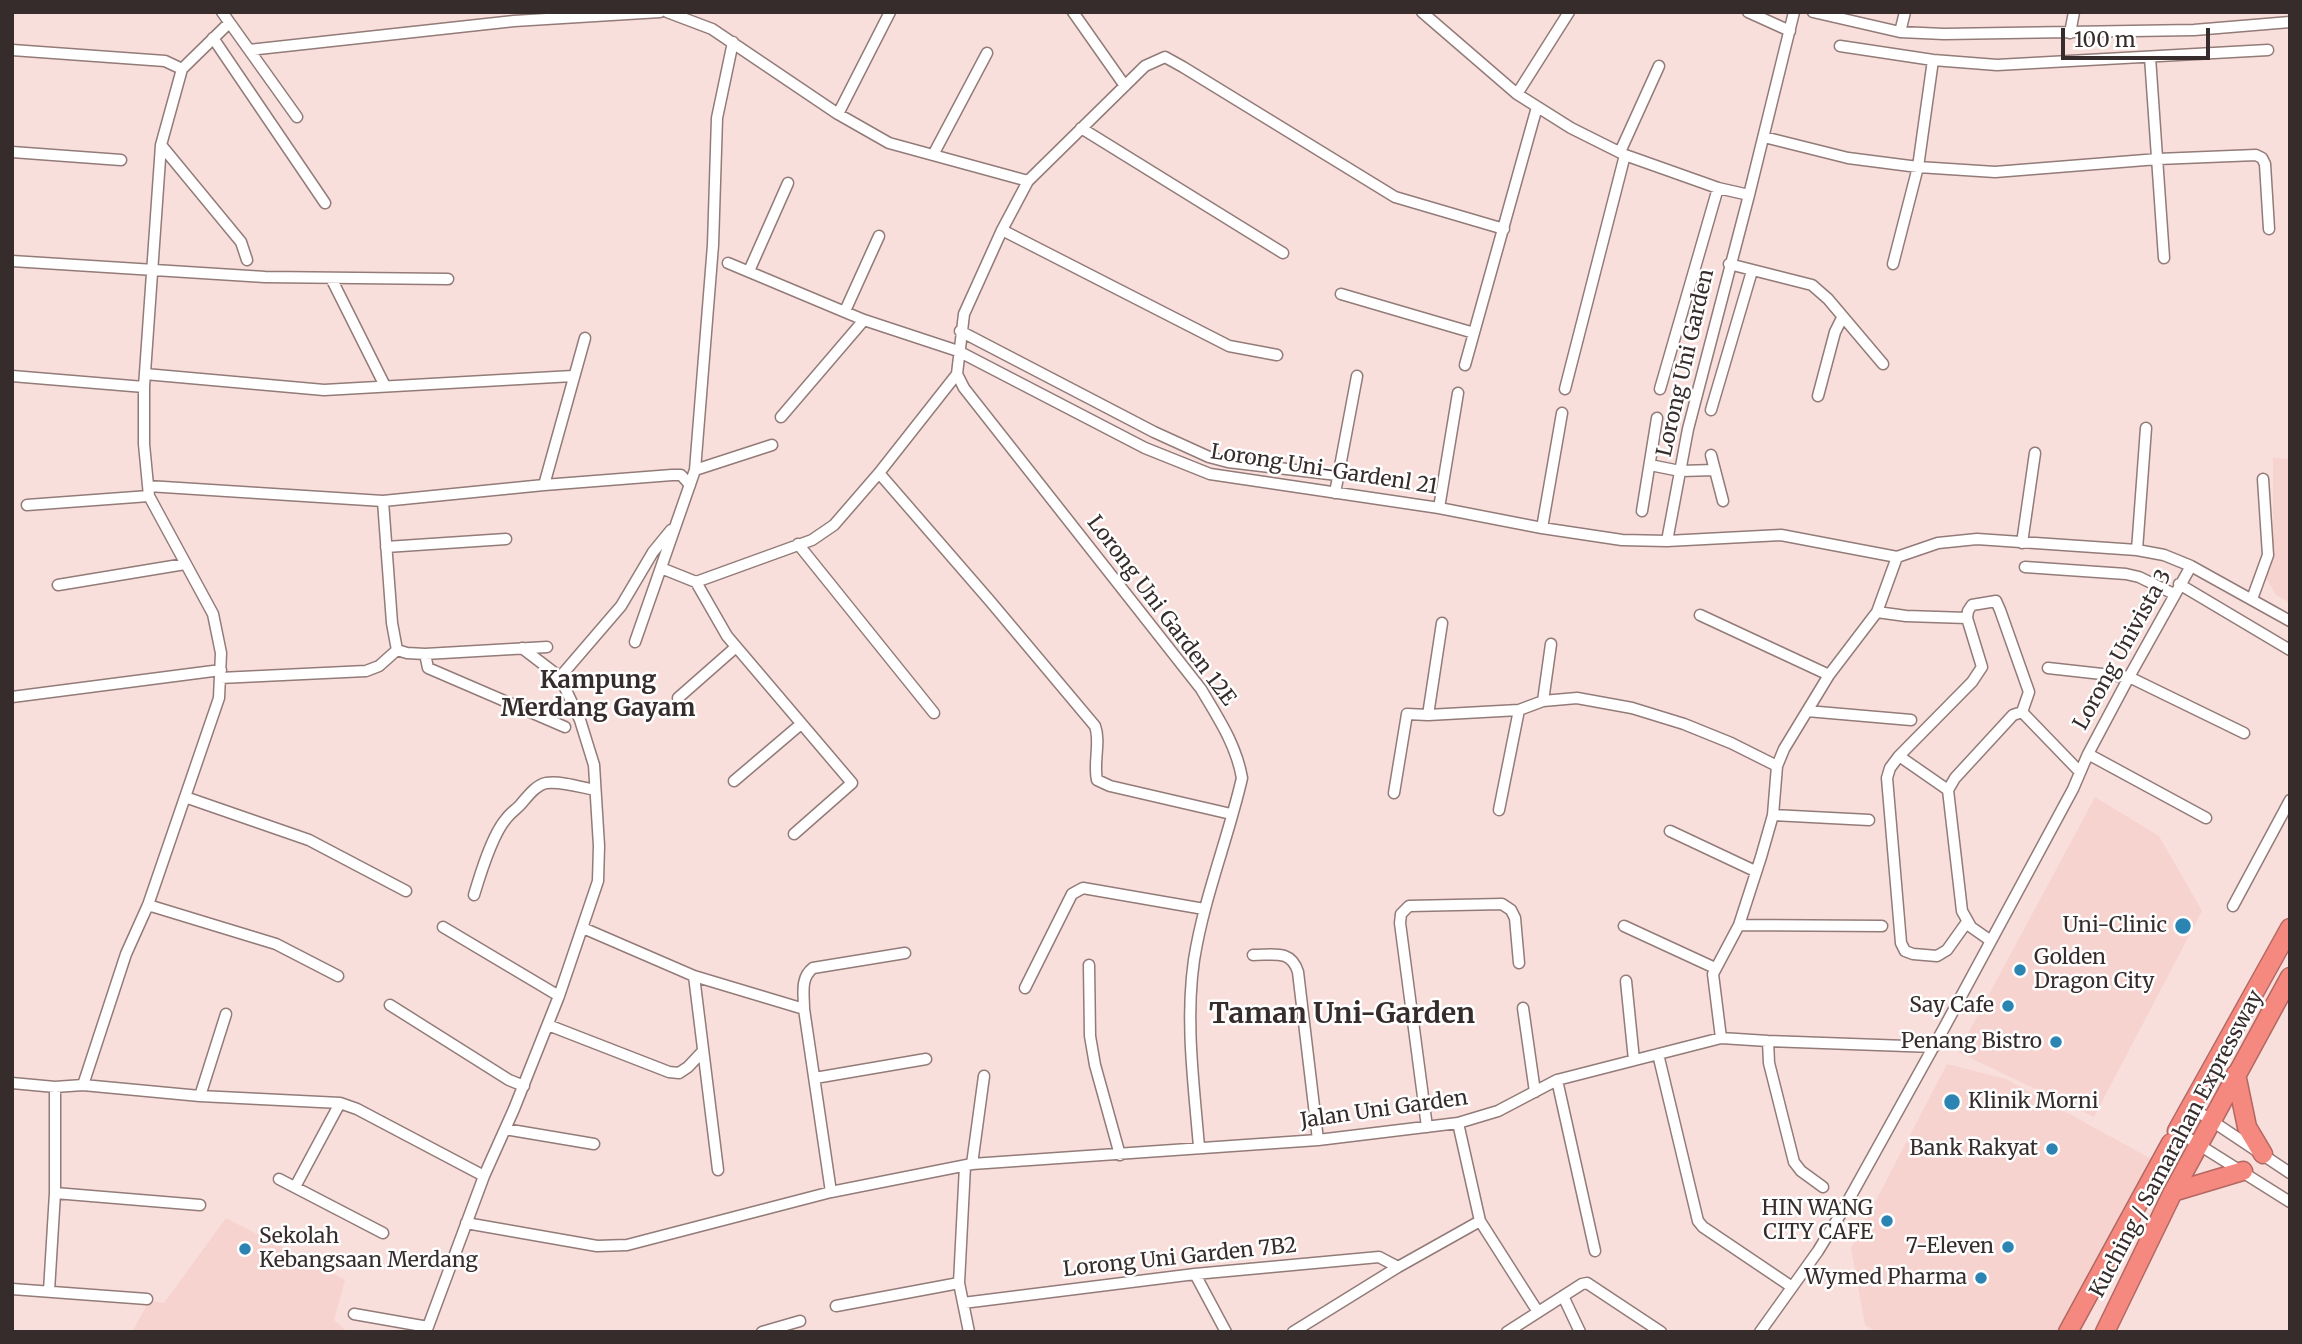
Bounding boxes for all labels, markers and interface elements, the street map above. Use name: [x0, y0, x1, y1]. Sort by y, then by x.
scale bar: [2064, 14, 2213, 58]
text: 100 m: [2074, 26, 2136, 53]
street label: Lorong Uni Garden: [1652, 267, 1720, 459]
street label: Lorong Uni-Gardenl 21: [1209, 440, 1439, 500]
street label: Lorong Uni Garden 12E: [1081, 511, 1241, 711]
street label: Lorong Univista 3: [2069, 566, 2177, 734]
district label: Kampung Merdang Gayam: [501, 667, 695, 723]
place label: Uni-Clinic: [2063, 913, 2167, 939]
marker: Uni-Clinic: [2173, 916, 2193, 936]
place label: Golden Dragon City: [2034, 945, 2154, 995]
marker: Golden Dragon City: [2012, 962, 2028, 978]
street label: Kuching / Samarahan Expressway: [2085, 986, 2269, 1302]
place label: Say Cafe: [1909, 993, 1994, 1019]
district label: Taman Uni-Garden: [1209, 998, 1475, 1032]
marker: Say Cafe: [2000, 998, 2016, 1014]
place label: Penang Bistro: [1901, 1029, 2042, 1055]
marker: Penang Bistro: [2048, 1034, 2064, 1050]
street label: Jalan Uni Garden: [1299, 1086, 1469, 1134]
place label: Klinik Morni: [1968, 1089, 2099, 1115]
marker: Klinik Morni: [1942, 1092, 1962, 1112]
place label: Bank Rakyat: [1909, 1136, 2038, 1162]
marker: Bank Rakyat: [2044, 1141, 2060, 1157]
place label: HIN WANG CITY CAFE: [1762, 1196, 1873, 1246]
marker: HIN WANG CITY CAFE: [1879, 1213, 1895, 1229]
place label: Sekolah Kebangsaan Merdang: [259, 1224, 478, 1274]
street label: Lorong Uni Garden 7B2: [1062, 1233, 1298, 1283]
place label: 7-Eleven: [1906, 1234, 1994, 1260]
marker: 7-Eleven: [2000, 1239, 2016, 1255]
marker: Sekolah Kebangsaan Merdang: [237, 1241, 253, 1257]
place label: Wymed Pharma: [1804, 1265, 1967, 1291]
marker: Wymed Pharma: [1973, 1270, 1989, 1286]

